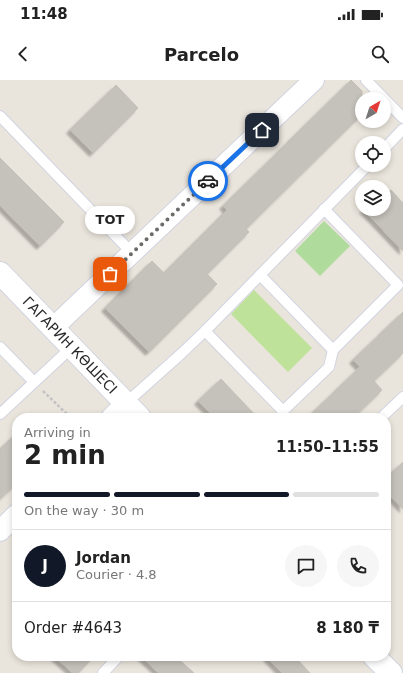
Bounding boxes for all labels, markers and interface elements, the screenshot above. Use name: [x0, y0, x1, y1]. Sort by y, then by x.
text: 11:48: [20, 5, 68, 23]
icon: back: [12, 43, 34, 65]
icon: search: [369, 43, 391, 65]
text: Parcelo: [164, 44, 239, 65]
north arrow: [355, 92, 391, 128]
map controls: [355, 92, 391, 216]
pin: [245, 113, 279, 147]
icon: home: [251, 119, 273, 141]
button: locate: [355, 136, 391, 172]
courier: [188, 161, 228, 201]
icon: car: [197, 170, 219, 192]
button: layers: [355, 180, 391, 216]
callout: ТОТ: [85, 206, 135, 234]
text: ТОТ: [96, 212, 124, 227]
pin: [93, 257, 127, 291]
icon: bag: [99, 263, 121, 285]
street label: ГАГАРИН КӨШЕСІ: [20, 293, 120, 397]
text: Arriving in: [24, 425, 91, 440]
text: 11:50–11:55: [276, 438, 379, 456]
text: 2 min: [24, 440, 106, 470]
text: On the way · 30 m: [24, 503, 144, 518]
button: chat: [285, 545, 327, 587]
button: phone: [337, 545, 379, 587]
text: Jordan: [76, 549, 131, 567]
text: J: [42, 557, 48, 575]
text: Courier · 4.8: [76, 567, 157, 582]
text: Order #4643: [24, 619, 122, 637]
text: 8 180 ₸: [316, 619, 379, 637]

